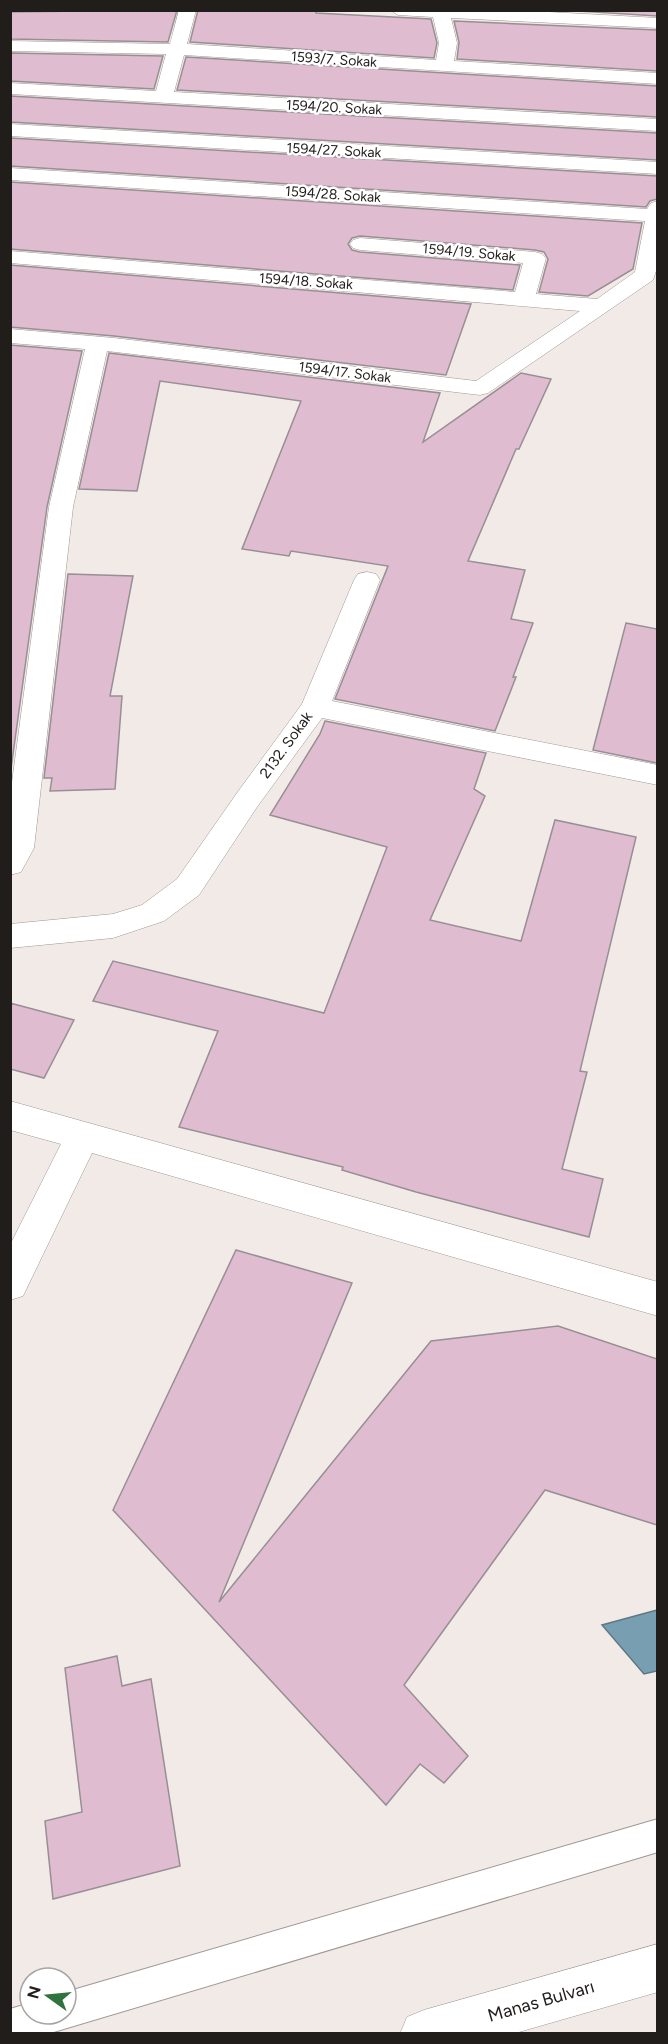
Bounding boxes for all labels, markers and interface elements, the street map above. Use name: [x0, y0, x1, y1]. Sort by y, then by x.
street label: 1593/7. Sokak: [290, 48, 378, 71]
street label: 1594/20. Sokak: [285, 96, 383, 119]
street label: 1594/27. Sokak: [286, 140, 382, 161]
street label: 1594/28. Sokak: [284, 183, 382, 206]
street label: 1594/19. Sokak: [422, 240, 516, 265]
street label: 1594/18. Sokak: [259, 270, 354, 293]
street label: 1594/17. Sokak: [298, 358, 392, 387]
street label: 2132. Sokak: [256, 708, 317, 782]
north arrow: [18, 1966, 78, 2026]
street label: Manas Bulvarı: [485, 1975, 597, 2027]
text: N: [23, 1984, 45, 2001]

